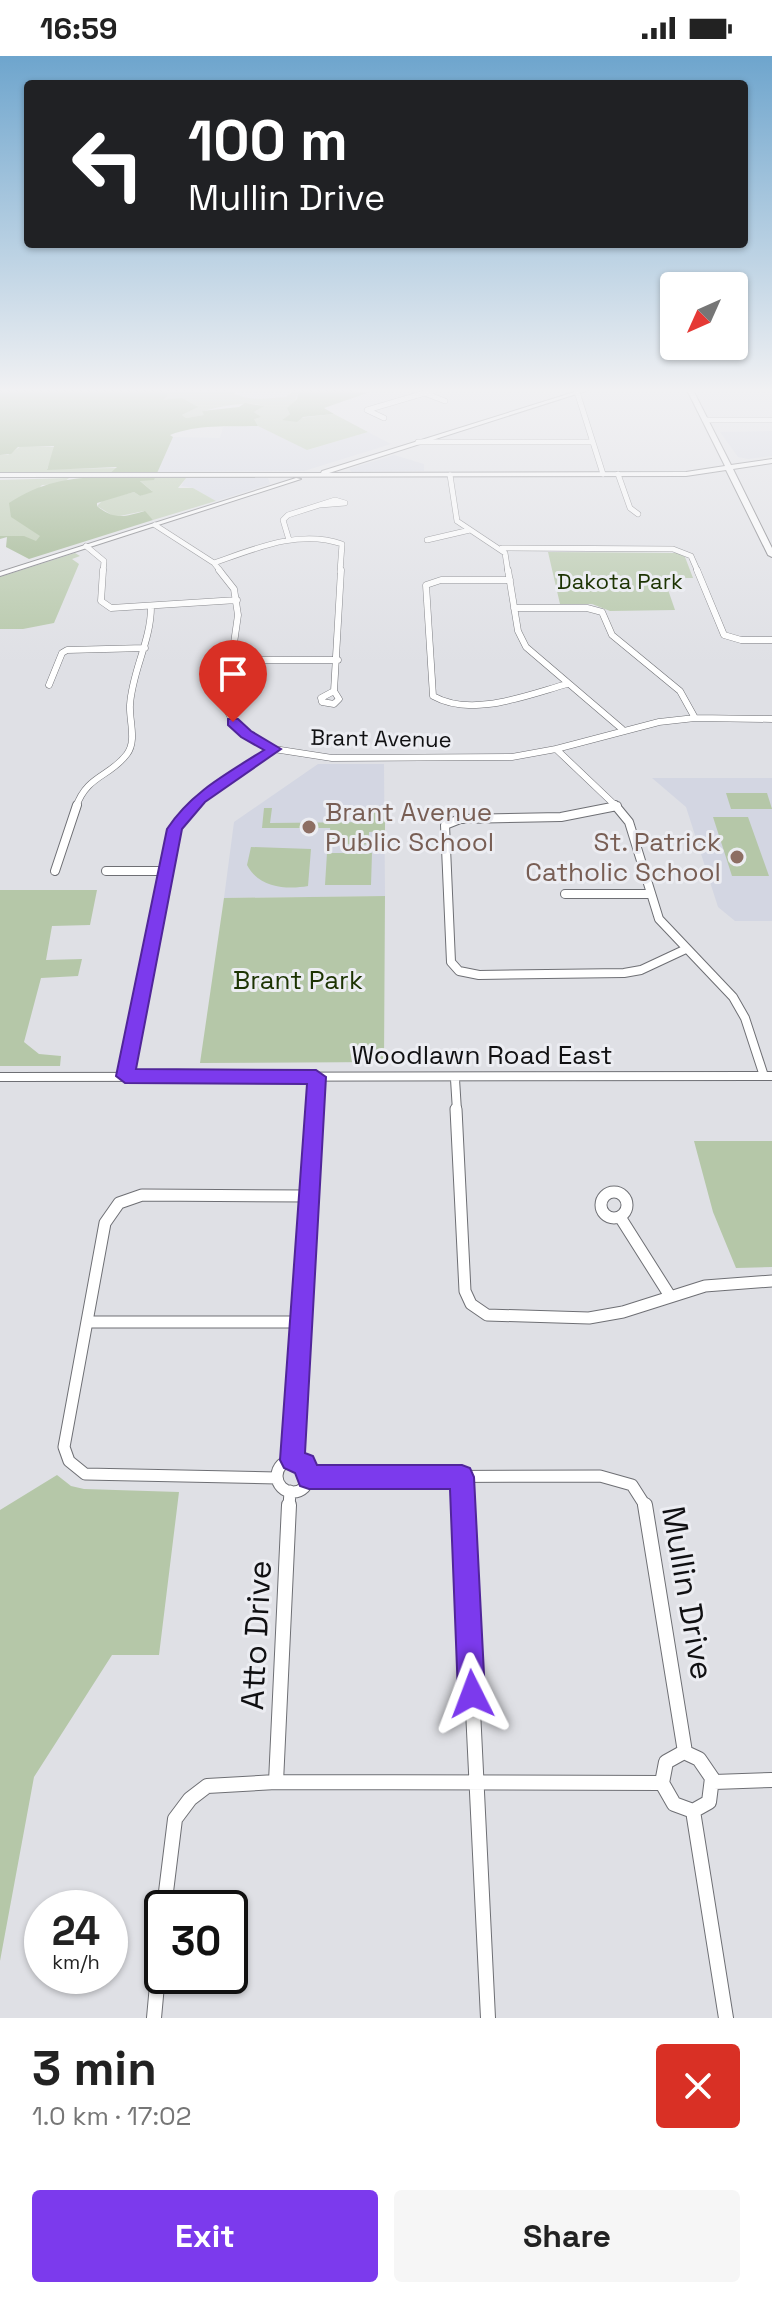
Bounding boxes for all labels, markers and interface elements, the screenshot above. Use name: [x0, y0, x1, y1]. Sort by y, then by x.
text: 16:59: [40, 9, 118, 48]
text: 100 m: [188, 105, 348, 176]
icon: left: [56, 112, 160, 216]
text: Mullin Drive: [188, 175, 385, 221]
north arrow: [660, 272, 748, 360]
map controls: [660, 272, 748, 360]
park label: Dakota Park: [557, 567, 683, 595]
pin: [199, 640, 267, 722]
icon: arrive: [211, 652, 255, 696]
street label: Brant Avenue: [310, 723, 452, 753]
place label: Brant Avenue Public School: [325, 795, 494, 859]
marker: Brant Avenue Public School: [300, 818, 318, 836]
place label: St. Patrick Catholic School: [525, 825, 721, 889]
marker: St. Patrick Catholic School: [728, 848, 746, 866]
park label: Brant Park: [233, 963, 363, 997]
street label: Woodlawn Road East: [351, 1038, 613, 1072]
street label: Mullin Drive: [653, 1503, 723, 1683]
street label: Atto Drive: [232, 1559, 280, 1711]
position arrow: [430, 1652, 514, 1736]
speed limit sign: 30: [144, 1890, 248, 1994]
text: 24: [52, 1906, 100, 1957]
text: km/h: [52, 1949, 100, 1975]
text: 3 min: [32, 2038, 157, 2099]
button: close: [656, 2044, 740, 2128]
text: 1.0 km · 17:02: [32, 2099, 191, 2133]
button: Exit: [32, 2190, 378, 2282]
button: Share: [394, 2190, 740, 2282]

